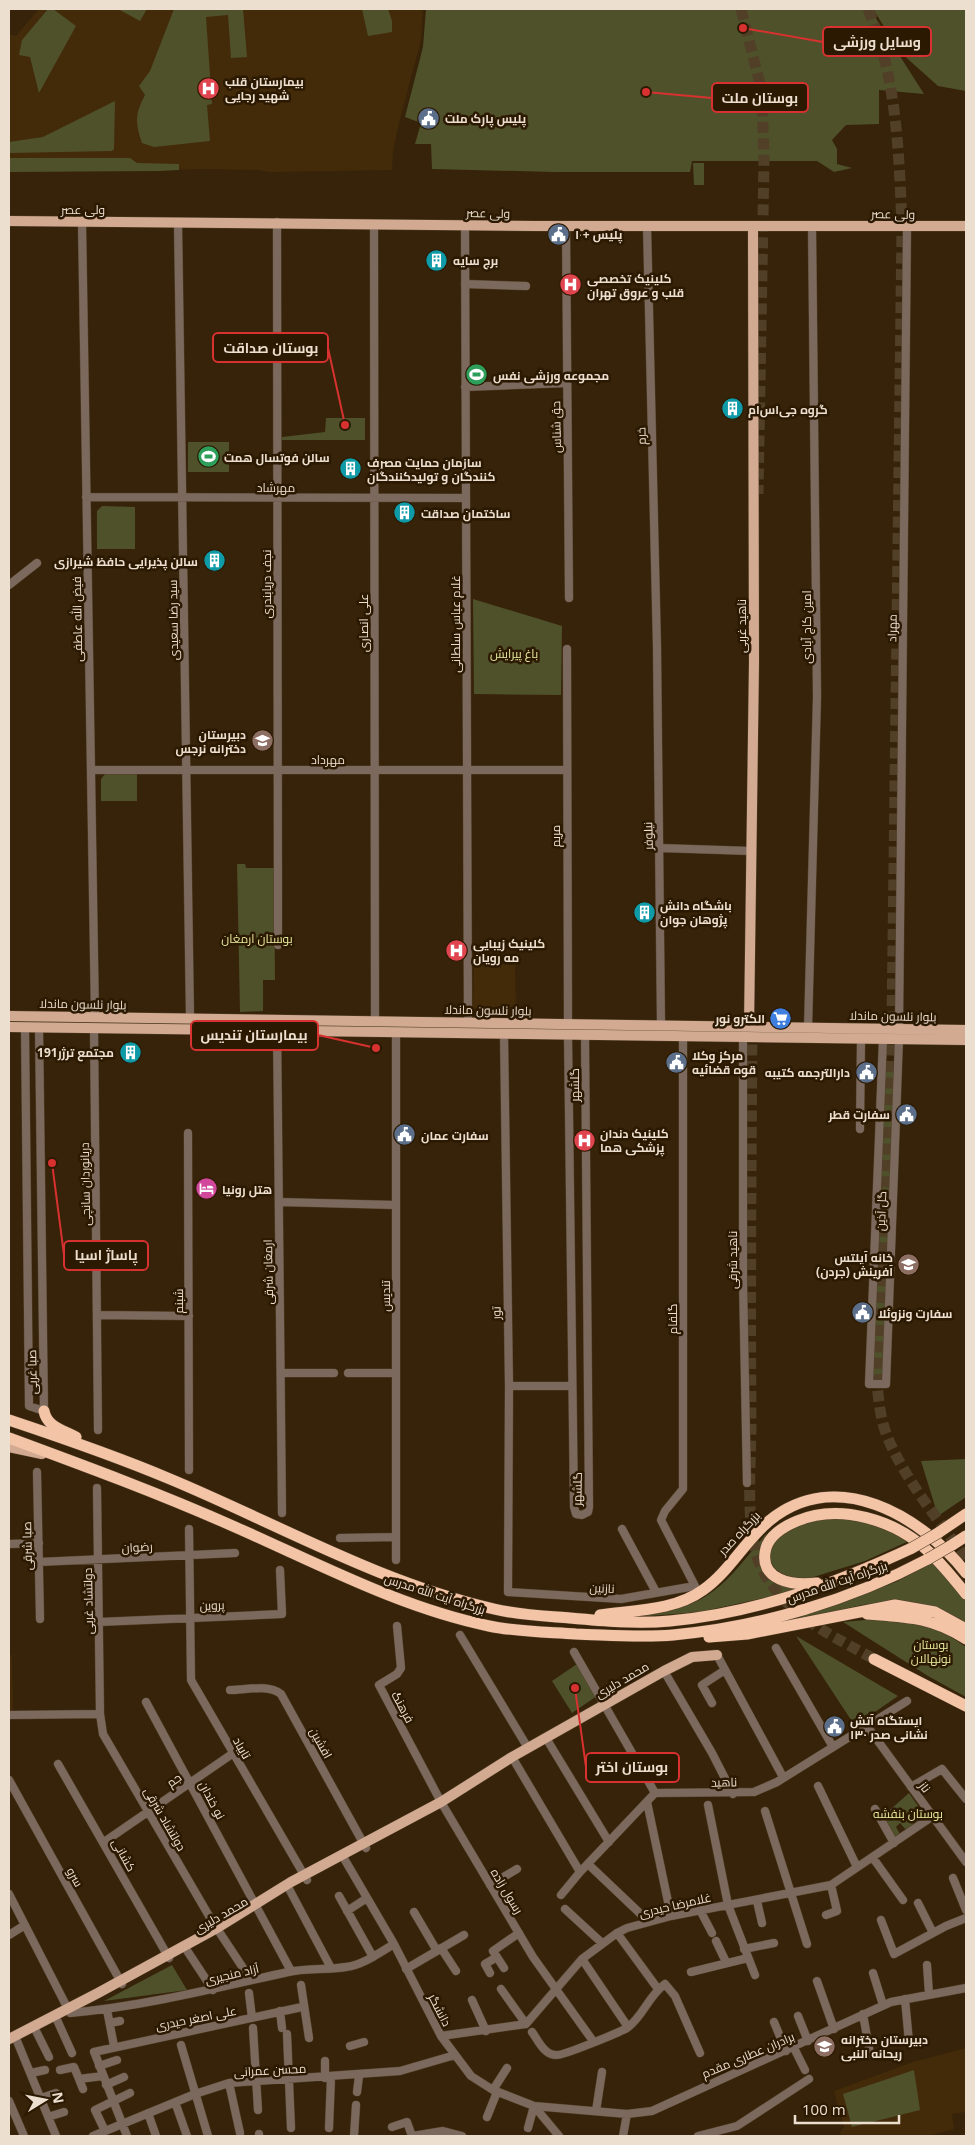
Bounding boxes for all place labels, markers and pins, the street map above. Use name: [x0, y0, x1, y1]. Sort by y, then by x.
callout: وسایل ورزشی: [823, 27, 931, 56]
place label: بیمارستان قلب شهید رجایی: [225, 73, 304, 104]
hospital icon: بیمارستان قلب شهید رجایی: [197, 76, 221, 100]
callout: بوستان ملت: [712, 83, 808, 112]
public building icon: پلیس پارک ملت: [417, 106, 441, 130]
place label: پلیس پارک ملت: [445, 110, 527, 128]
public building icon: پلیس +۱۰: [547, 222, 571, 246]
place label: پلیس +۱۰: [575, 226, 623, 244]
building icon: برج سایه: [425, 248, 449, 272]
place label: برج سایه: [453, 252, 498, 270]
place label: کلینیک تخصصی قلب و عروق تهران: [587, 270, 684, 301]
hospital icon: کلینیک تخصصی قلب و عروق تهران: [559, 273, 583, 297]
callout: بوستان صداقت: [213, 333, 328, 362]
sports icon: مجموعه ورزشی نفس: [465, 363, 489, 387]
place label: مجموعه ورزشی نفس: [493, 367, 609, 384]
building icon: گروه جی‌اس‌ام: [720, 397, 744, 421]
place label: گروه جی‌اس‌ام: [748, 401, 828, 418]
sports icon: سالن فوتسال همت: [196, 445, 220, 469]
place label: سالن فوتسال همت: [224, 449, 330, 466]
place label: سازمان حمایت مصرف کنندگان و تولیدکنندگان: [367, 454, 495, 485]
building icon: سازمان حمایت مصرف کنندگان و تولیدکنندگان: [339, 457, 363, 481]
building icon: ساختمان صداقت: [393, 501, 417, 525]
place label: ساختمان صداقت: [421, 505, 511, 522]
building icon: سالن پذیرایی حافظ شیرازی: [202, 549, 226, 573]
place label: سالن پذیرایی حافظ شیرازی: [54, 553, 198, 571]
place label: دبیرستان دخترانه نرجس: [175, 726, 246, 757]
school or university icon: دبیرستان دخترانه نرجس: [250, 729, 274, 753]
place label: باشگاه دانش پژوهان جوان: [660, 897, 732, 929]
building icon: باشگاه دانش پژوهان جوان: [632, 900, 656, 924]
place label: کلینیک زیبایی مه رویان: [473, 935, 545, 966]
hospital icon: کلینیک زیبایی مه رویان: [445, 938, 469, 962]
supermarket icon: الكترو نور: [769, 1006, 793, 1030]
place label: الكترو نور: [714, 1010, 765, 1027]
callout: بیمارستان تندیس: [191, 1021, 318, 1050]
building icon: مجتمع ترژر191: [118, 1040, 142, 1064]
place label: مجتمع ترژر191: [37, 1044, 114, 1062]
place label: مرکز وکلا قوه قضائیه: [692, 1047, 756, 1078]
public building icon: مرکز وکلا قوه قضائیه: [664, 1050, 688, 1074]
public building icon: دارالترجمه کتیبه: [854, 1060, 878, 1084]
place label: دارالترجمه کتیبه: [765, 1064, 850, 1081]
public building icon: سفارت قطر: [894, 1102, 918, 1126]
place label: سفارت قطر: [828, 1106, 890, 1123]
public building icon: سفارت عمان: [393, 1123, 417, 1147]
place label: کلینیک دندان پزشکی هما: [600, 1125, 669, 1157]
place label: سفارت عمان: [421, 1127, 489, 1144]
hospital icon: کلینیک دندان پزشکی هما: [572, 1128, 596, 1152]
hotel icon: هتل رونیا: [194, 1177, 218, 1201]
place label: هتل رونیا: [222, 1181, 272, 1198]
callout: پاساژ اسیا: [64, 1241, 148, 1270]
place label: خانه آیلتس آفرینش (جردن): [816, 1249, 893, 1280]
school or university icon: خانه آیلتس آفرینش (جردن): [897, 1252, 921, 1276]
public building icon: سفارت ونزوئلا: [850, 1301, 874, 1325]
place label: سفارت ونزوئلا: [878, 1305, 953, 1322]
place label: ایستگاه آتش نشانی صدر ۱۳۰: [850, 1712, 928, 1743]
public building icon: ایستگاه آتش نشانی صدر ۱۳۰: [822, 1715, 846, 1739]
callout: بوستان اختر: [586, 1753, 679, 1782]
place label: دبیرستان دخترانه ریحانه النبی: [841, 2031, 928, 2062]
school or university icon: دبیرستان دخترانه ریحانه النبی: [813, 2034, 837, 2058]

